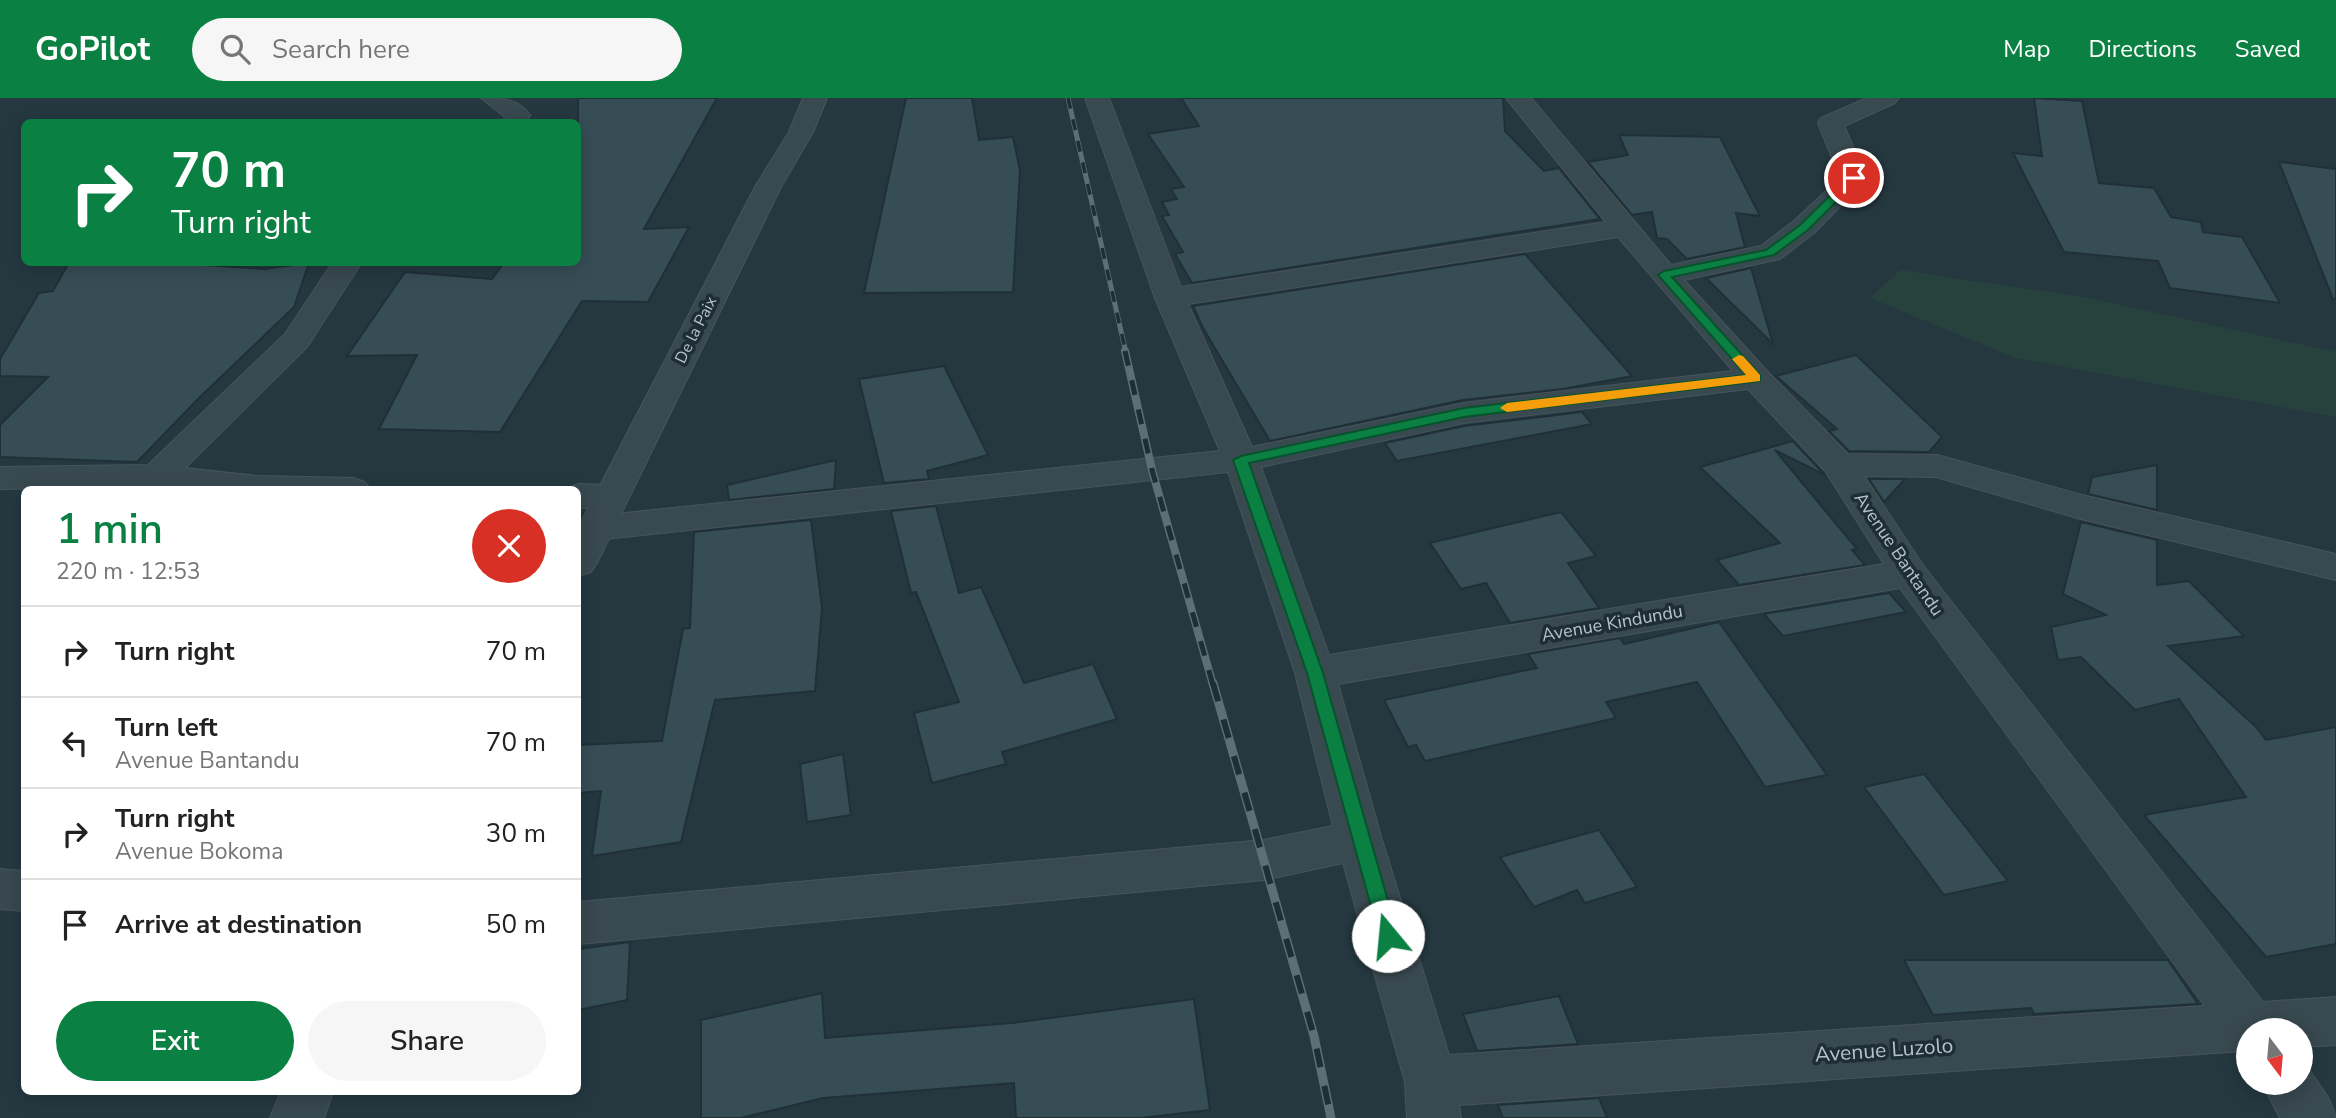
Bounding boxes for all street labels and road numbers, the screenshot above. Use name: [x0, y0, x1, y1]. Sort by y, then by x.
street label: De la Paix: [670, 292, 722, 367]
street label: Avenue Bantandu: [1849, 487, 1949, 621]
street label: Avenue Kindundu: [1540, 599, 1684, 647]
street label: Avenue Luzolo: [1814, 1031, 1954, 1069]

